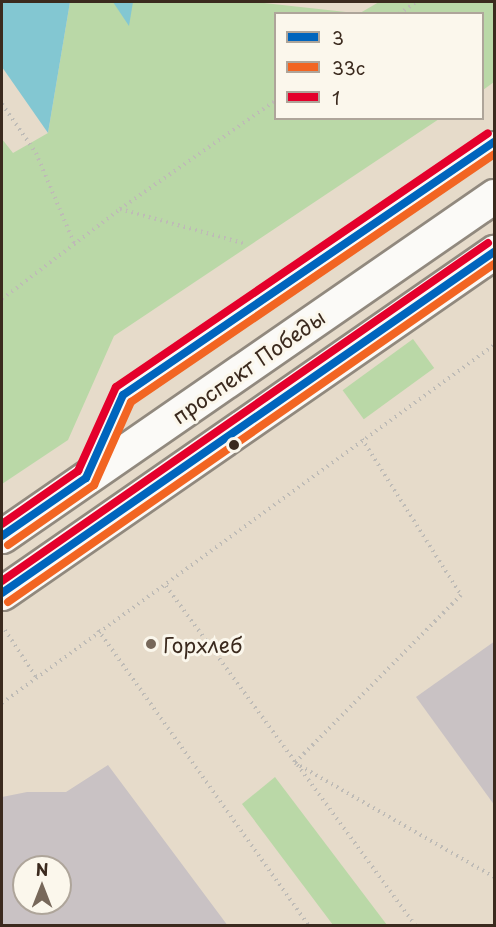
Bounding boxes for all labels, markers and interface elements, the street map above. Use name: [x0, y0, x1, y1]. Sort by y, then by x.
legend: [274, 12, 484, 120]
text: 3: [332, 24, 344, 51]
text: 33с: [332, 54, 365, 81]
text: 1: [332, 84, 340, 111]
street label: проспект Победы: [166, 304, 330, 428]
unlabelled marker: [228, 439, 240, 451]
place label: Горхлеб: [163, 631, 242, 657]
marker: Горхлеб: [144, 637, 158, 651]
north arrow: [12, 855, 72, 915]
text: N: [36, 857, 48, 881]

